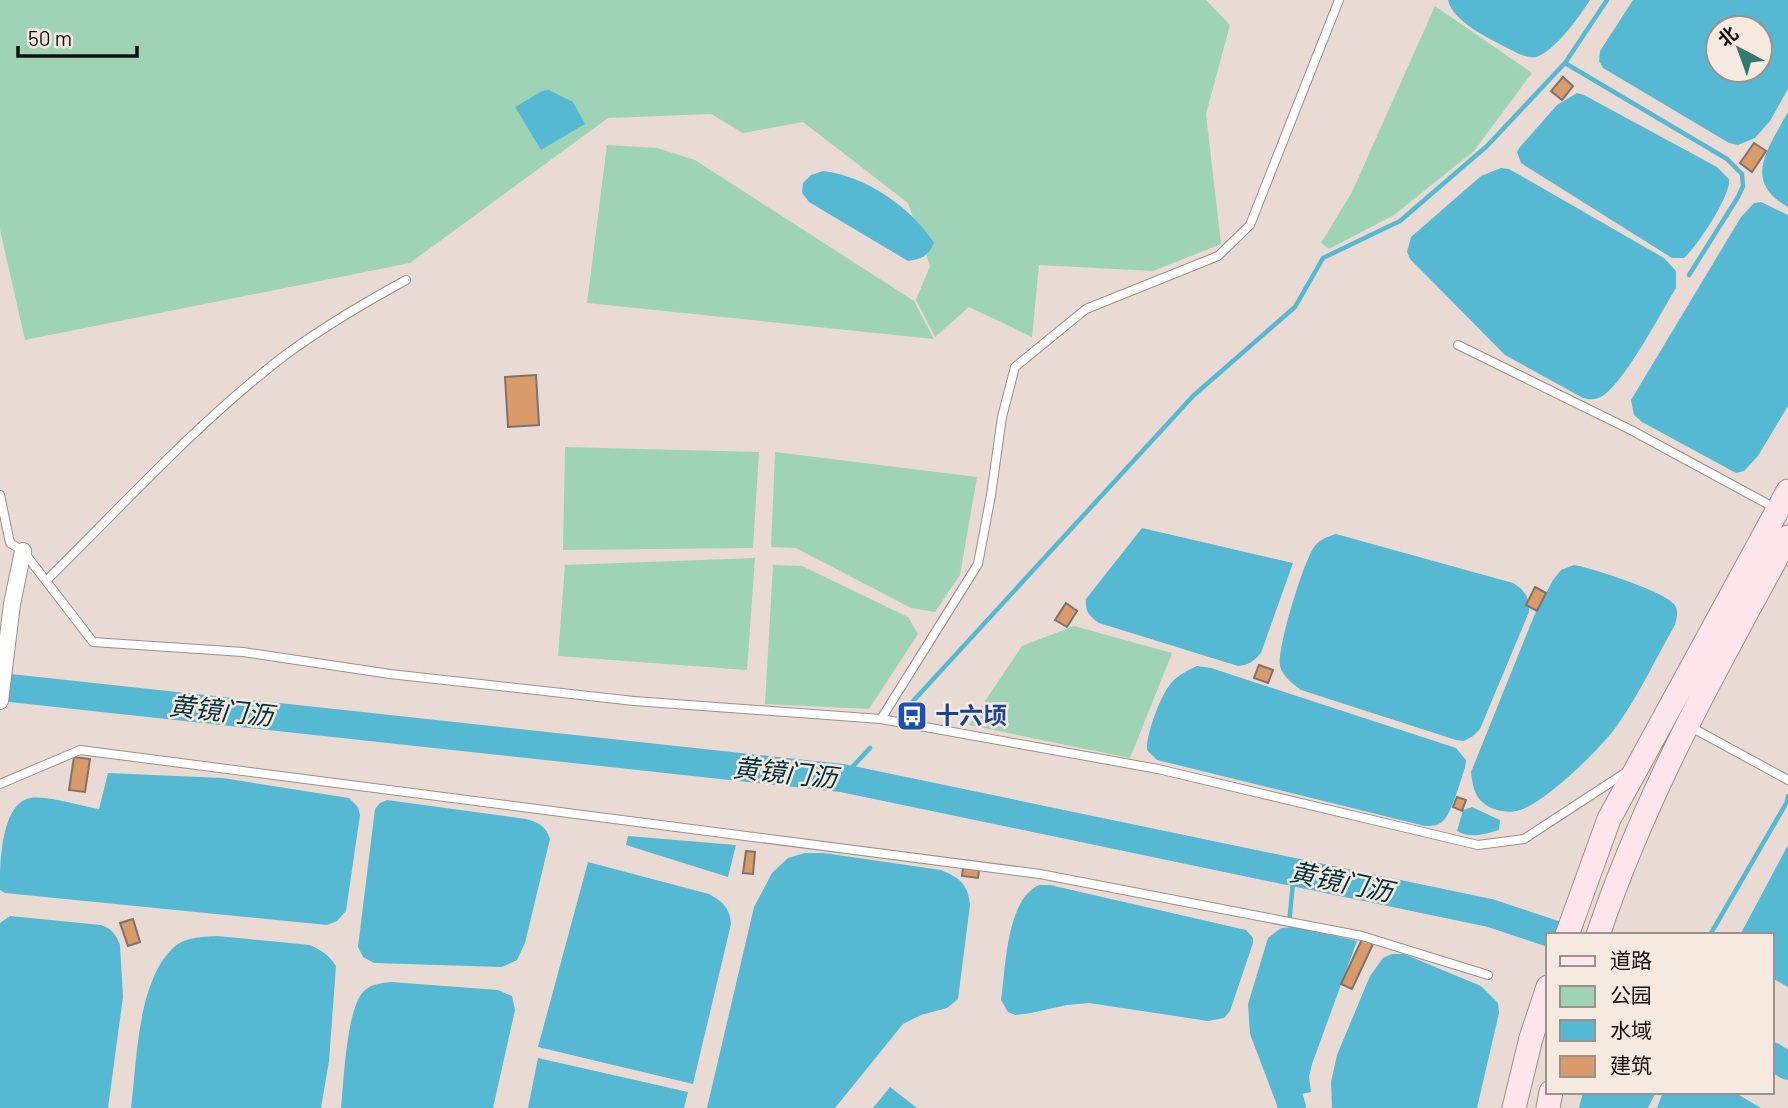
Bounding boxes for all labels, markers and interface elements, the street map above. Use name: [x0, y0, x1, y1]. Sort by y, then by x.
scale bar: [18, 14, 136, 58]
north arrow: [1704, 14, 1774, 84]
text: 北: [1713, 21, 1742, 51]
text: 50 m: [28, 25, 72, 50]
water label: 黄镜门沥: [168, 689, 278, 731]
bus stop icon: 十六顷: [895, 699, 929, 733]
place label: 十六顷: [935, 700, 1007, 729]
water label: 黄镜门沥: [732, 751, 842, 793]
water label: 黄镜门沥: [1287, 855, 1399, 907]
legend: [1546, 933, 1774, 1094]
text: 道路: [1610, 947, 1652, 972]
text: 公园: [1610, 982, 1652, 1007]
text: 水域: [1610, 1017, 1652, 1042]
text: 建筑: [1610, 1052, 1652, 1077]

